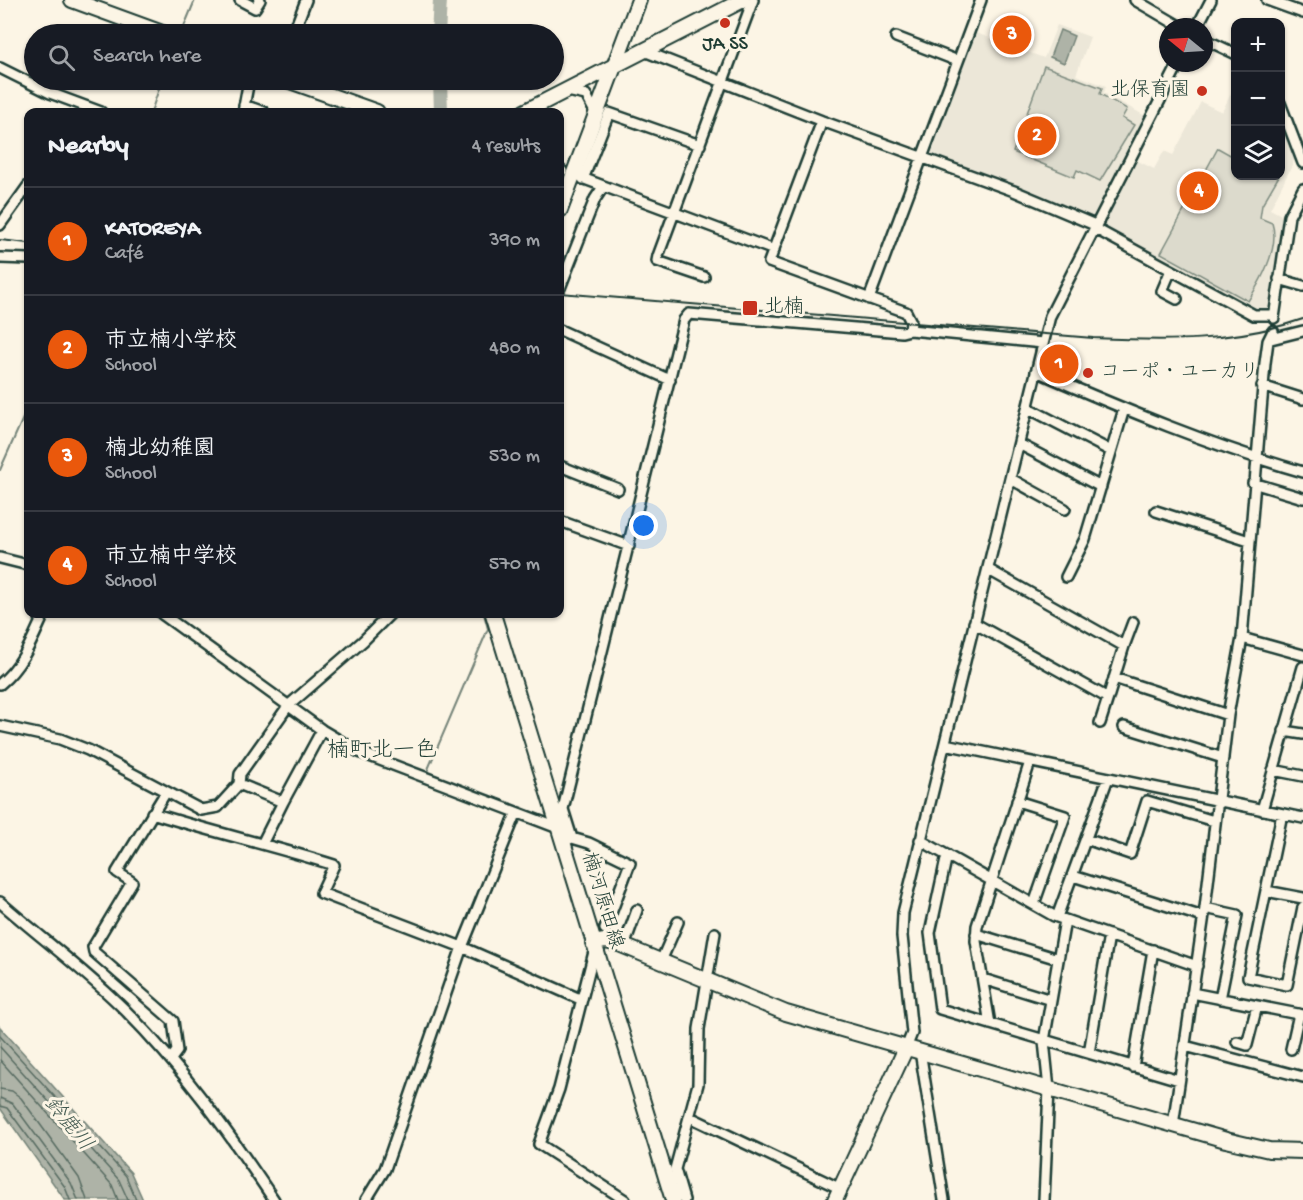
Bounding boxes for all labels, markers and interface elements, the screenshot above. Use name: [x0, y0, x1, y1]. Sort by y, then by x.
pin: 3: [992, 12, 1032, 57]
marker: JA SS: [718, 16, 732, 30]
north arrow: [1159, 18, 1213, 72]
map controls: [1231, 18, 1285, 180]
button: +: [1231, 18, 1285, 72]
search box: [24, 24, 564, 90]
place label: JA SS: [702, 34, 749, 57]
icon: search: [45, 41, 78, 74]
text: Search here: [93, 44, 201, 70]
button: −: [1231, 72, 1285, 126]
place label: 北保育園: [1110, 78, 1190, 103]
marker: 北保育園: [1195, 84, 1209, 98]
pin: 2: [1018, 114, 1056, 158]
button: layers: [1231, 126, 1285, 180]
text: Nearby: [48, 132, 129, 163]
text: 4 results: [472, 136, 540, 159]
pin: 4: [1180, 168, 1218, 213]
text: KATOREYA: [105, 217, 200, 243]
text: 1: [63, 230, 72, 253]
text: 390 m: [489, 230, 540, 253]
text: Café: [105, 243, 143, 266]
place label: 北楠: [764, 295, 804, 320]
marker: 北楠: [741, 299, 759, 317]
text: 市立楠小学校: [105, 329, 237, 355]
text: 2: [63, 338, 72, 361]
text: 480 m: [489, 338, 540, 361]
pin: 1: [1040, 342, 1078, 386]
text: School: [105, 355, 157, 378]
place label: コーポ・ユーカリ: [1100, 361, 1259, 385]
marker: コーポ・ユーカリ: [1081, 366, 1095, 380]
text: 楠北幼稚園: [105, 437, 215, 463]
text: 3: [62, 446, 73, 469]
text: 530 m: [489, 446, 540, 469]
text: School: [105, 463, 157, 486]
your location: [629, 511, 658, 540]
text: 市立楠中学校: [105, 545, 237, 571]
text: 4: [63, 554, 72, 577]
text: 570 m: [489, 554, 540, 577]
text: School: [105, 571, 157, 594]
district label: 楠町北一色: [327, 738, 437, 765]
street label: 楠河原田線: [575, 849, 629, 952]
water label: 鈴鹿川: [37, 1091, 98, 1157]

